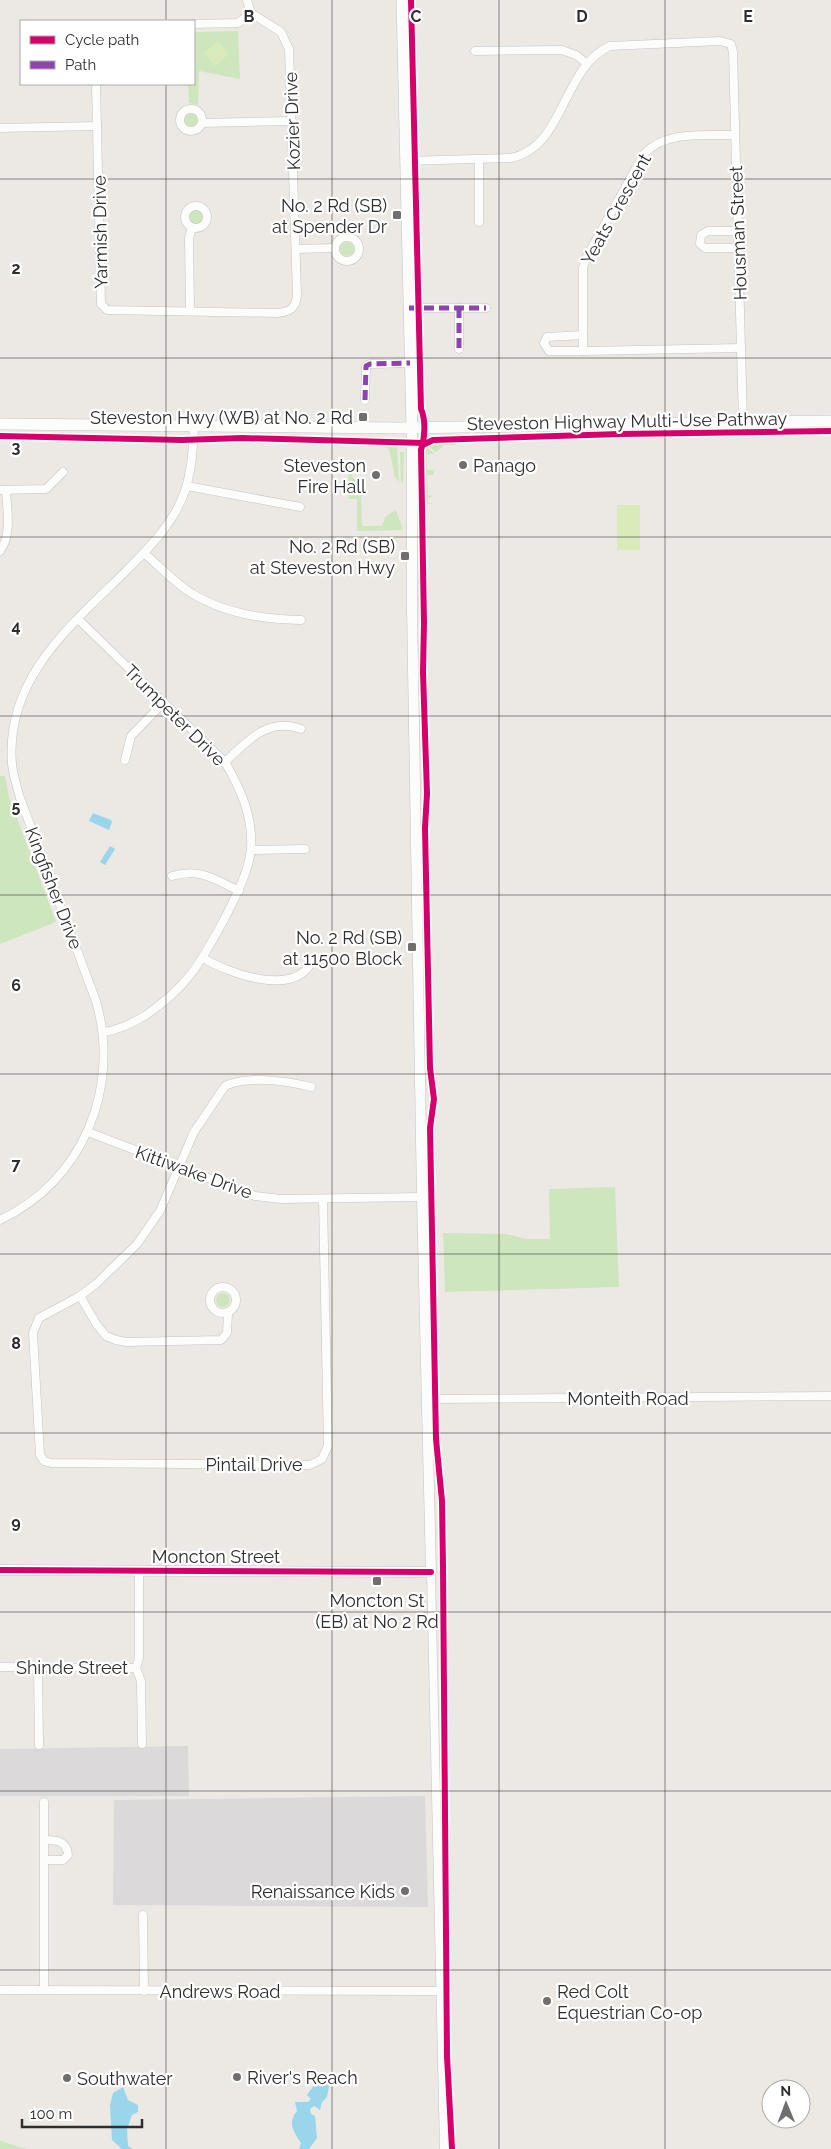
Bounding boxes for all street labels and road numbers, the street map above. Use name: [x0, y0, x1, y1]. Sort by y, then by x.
street label: Kozier Drive: [280, 71, 304, 170]
street label: Yeats Crescent: [577, 150, 655, 268]
street label: Housman Street: [725, 165, 751, 301]
street label: Yarmish Drive: [89, 175, 111, 289]
street label: Steveston Highway Multi-Use Pathway: [467, 408, 788, 434]
street label: Trumpeter Drive: [120, 660, 230, 770]
street label: Kingfisher Drive: [21, 824, 87, 953]
street label: Kittiwake Drive: [133, 1141, 256, 1203]
street label: Monteith Road: [567, 1388, 689, 1409]
street label: Pintail Drive: [205, 1454, 303, 1475]
street label: Moncton Street: [152, 1546, 280, 1567]
street label: Shinde Street: [16, 1657, 128, 1678]
street label: Andrews Road: [159, 1981, 281, 2002]

